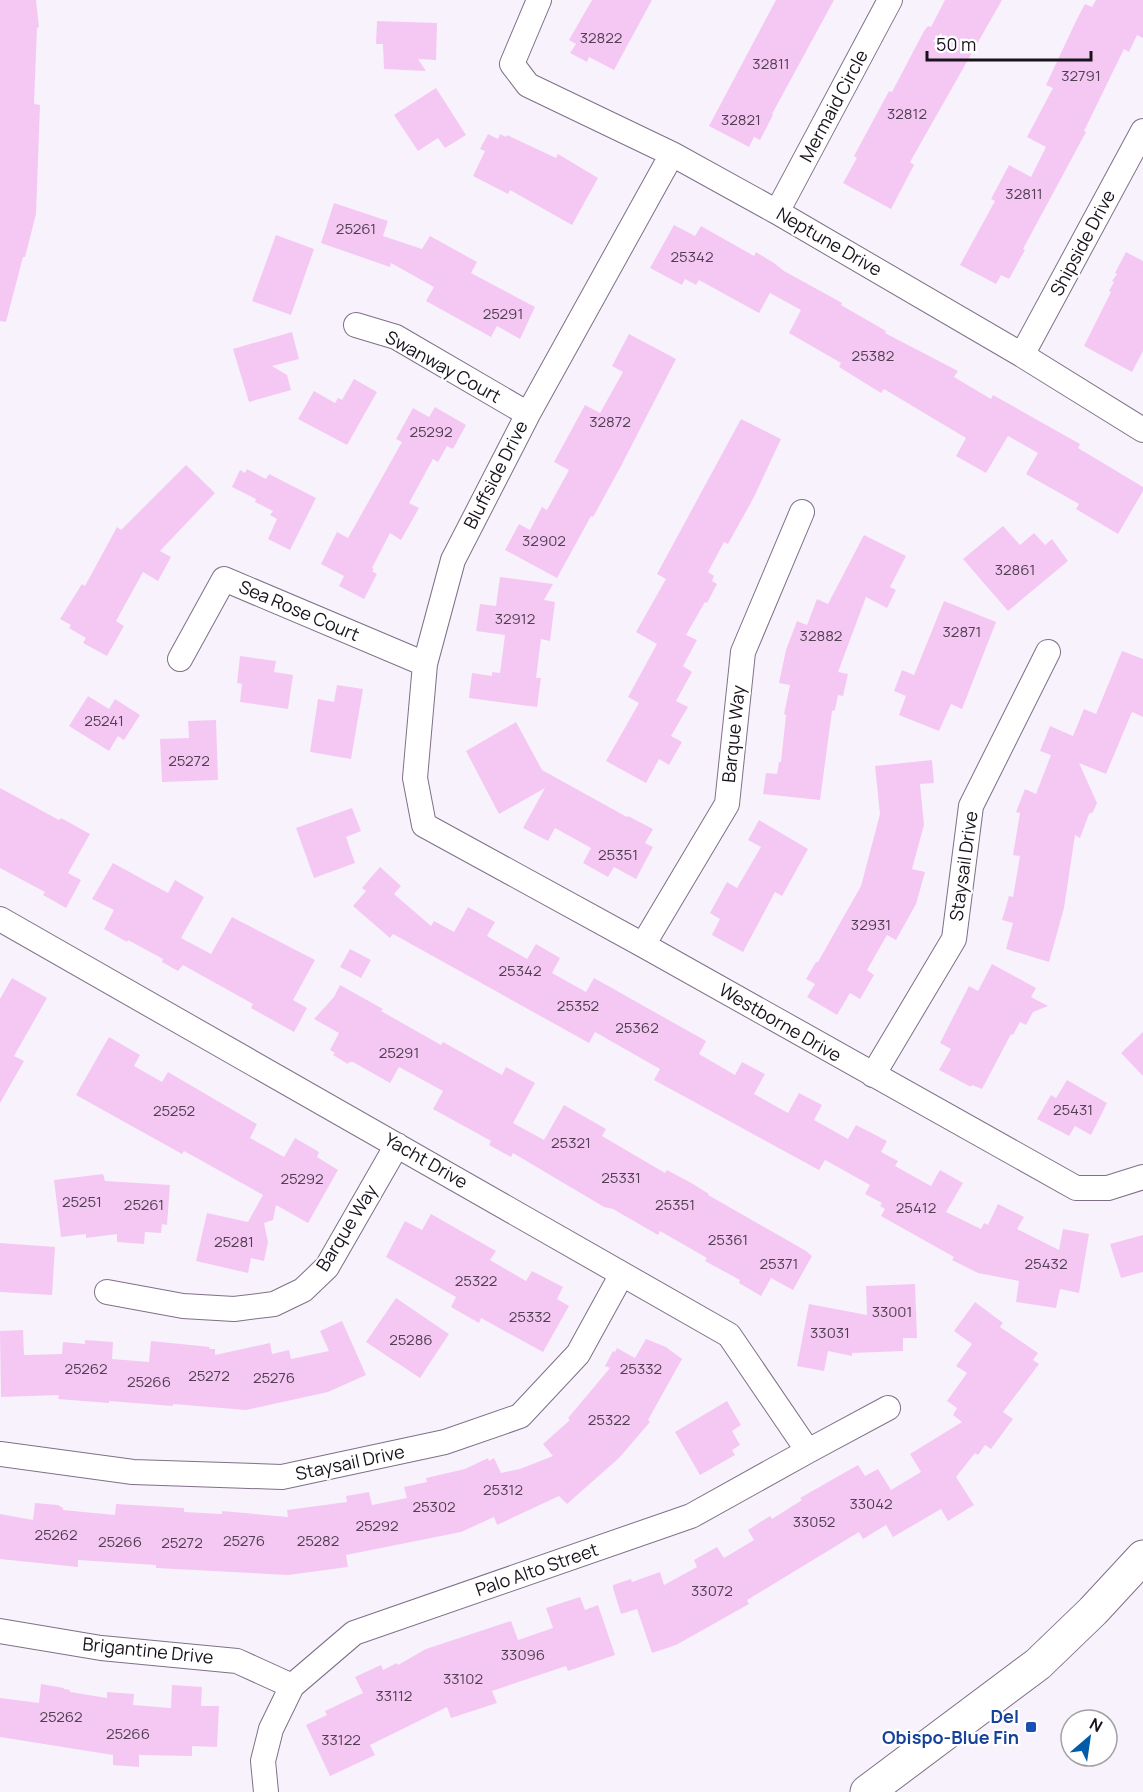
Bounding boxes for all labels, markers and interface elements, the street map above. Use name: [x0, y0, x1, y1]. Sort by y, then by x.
scale bar: [927, 24, 1090, 62]
house number: 32822: [580, 27, 622, 48]
text: 50 m: [936, 32, 976, 56]
street label: Mermaid Circle: [793, 45, 873, 166]
house number: 32811: [752, 53, 790, 74]
house number: 32791: [1061, 65, 1101, 86]
house number: 32812: [887, 103, 927, 124]
house number: 32821: [721, 109, 761, 130]
house number: 32811: [1005, 183, 1043, 204]
street label: Shipside Drive: [1044, 185, 1120, 300]
street label: Neptune Drive: [772, 201, 887, 281]
house number: 25261: [336, 218, 376, 239]
house number: 25342: [671, 246, 713, 267]
house number: 25291: [483, 303, 523, 324]
street label: Swanway Court: [381, 324, 506, 408]
house number: 25382: [852, 345, 894, 366]
house number: 32872: [589, 411, 631, 432]
street label: Bluffside Drive: [458, 416, 533, 533]
house number: 25292: [409, 421, 453, 442]
house number: 32902: [522, 530, 566, 551]
house number: 32861: [995, 559, 1035, 580]
street label: Sea Rose Court: [236, 574, 363, 646]
house number: 32912: [495, 608, 535, 629]
house number: 32871: [943, 621, 981, 642]
house number: 32882: [800, 625, 842, 646]
street label: Barque Way: [716, 683, 750, 784]
house number: 25241: [84, 710, 124, 731]
house number: 25272: [168, 750, 210, 771]
street label: Staysail Drive: [943, 809, 983, 922]
house number: 25351: [598, 844, 638, 865]
house number: 32931: [851, 914, 891, 935]
house number: 25342: [499, 960, 541, 981]
street label: Westborne Drive: [715, 977, 846, 1067]
house number: 25352: [557, 995, 599, 1016]
house number: 25362: [615, 1017, 659, 1038]
house number: 25291: [379, 1042, 419, 1063]
house number: 25431: [1053, 1099, 1093, 1120]
house number: 25252: [153, 1100, 195, 1121]
street label: Yacht Drive: [381, 1127, 472, 1194]
house number: 25321: [551, 1132, 591, 1153]
house number: 25331: [601, 1167, 641, 1188]
house number: 25292: [280, 1168, 324, 1189]
street label: Barque Way: [310, 1179, 383, 1275]
house number: 25251: [62, 1191, 102, 1212]
house number: 25261: [124, 1194, 164, 1215]
house number: 25351: [655, 1194, 695, 1215]
house number: 25412: [896, 1197, 936, 1218]
house number: 25361: [708, 1229, 748, 1250]
house number: 25281: [214, 1231, 254, 1252]
house number: 25371: [760, 1253, 798, 1274]
house number: 25432: [1025, 1253, 1067, 1274]
house number: 25322: [455, 1270, 497, 1291]
house number: 33001: [872, 1301, 912, 1322]
house number: 25332: [509, 1306, 551, 1327]
house number: 33031: [810, 1322, 850, 1343]
house number: 25286: [389, 1329, 433, 1350]
house number: 25262: [64, 1358, 108, 1379]
house number: 25332: [620, 1358, 662, 1379]
house number: 25272: [188, 1365, 230, 1386]
house number: 25276: [253, 1367, 295, 1388]
house number: 25266: [127, 1371, 171, 1392]
house number: 25322: [588, 1409, 630, 1430]
street label: Staysail Drive: [293, 1439, 406, 1485]
house number: 25312: [483, 1479, 523, 1500]
house number: 33042: [849, 1493, 893, 1514]
house number: 25302: [412, 1496, 456, 1517]
house number: 33052: [793, 1511, 835, 1532]
house number: 25292: [355, 1515, 399, 1536]
house number: 25262: [34, 1524, 78, 1545]
house number: 25276: [223, 1530, 265, 1551]
house number: 25282: [297, 1530, 339, 1551]
house number: 25266: [98, 1531, 142, 1552]
house number: 25272: [161, 1532, 203, 1553]
street label: Palo Alto Street: [472, 1537, 601, 1601]
house number: 33072: [691, 1580, 733, 1601]
street label: Brigantine Drive: [82, 1631, 215, 1669]
house number: 33096: [501, 1644, 545, 1665]
house number: 33102: [443, 1668, 483, 1689]
house number: 33112: [376, 1685, 412, 1706]
place label: Del Obispo-Blue Fin: [882, 1704, 1019, 1749]
house number: 25262: [39, 1706, 83, 1727]
north arrow: [1059, 1708, 1119, 1768]
text: N: [1086, 1712, 1107, 1737]
marker: Del Obispo-Blue Fin: [1024, 1720, 1038, 1734]
house number: 25266: [106, 1723, 150, 1744]
house number: 33122: [321, 1729, 361, 1750]

